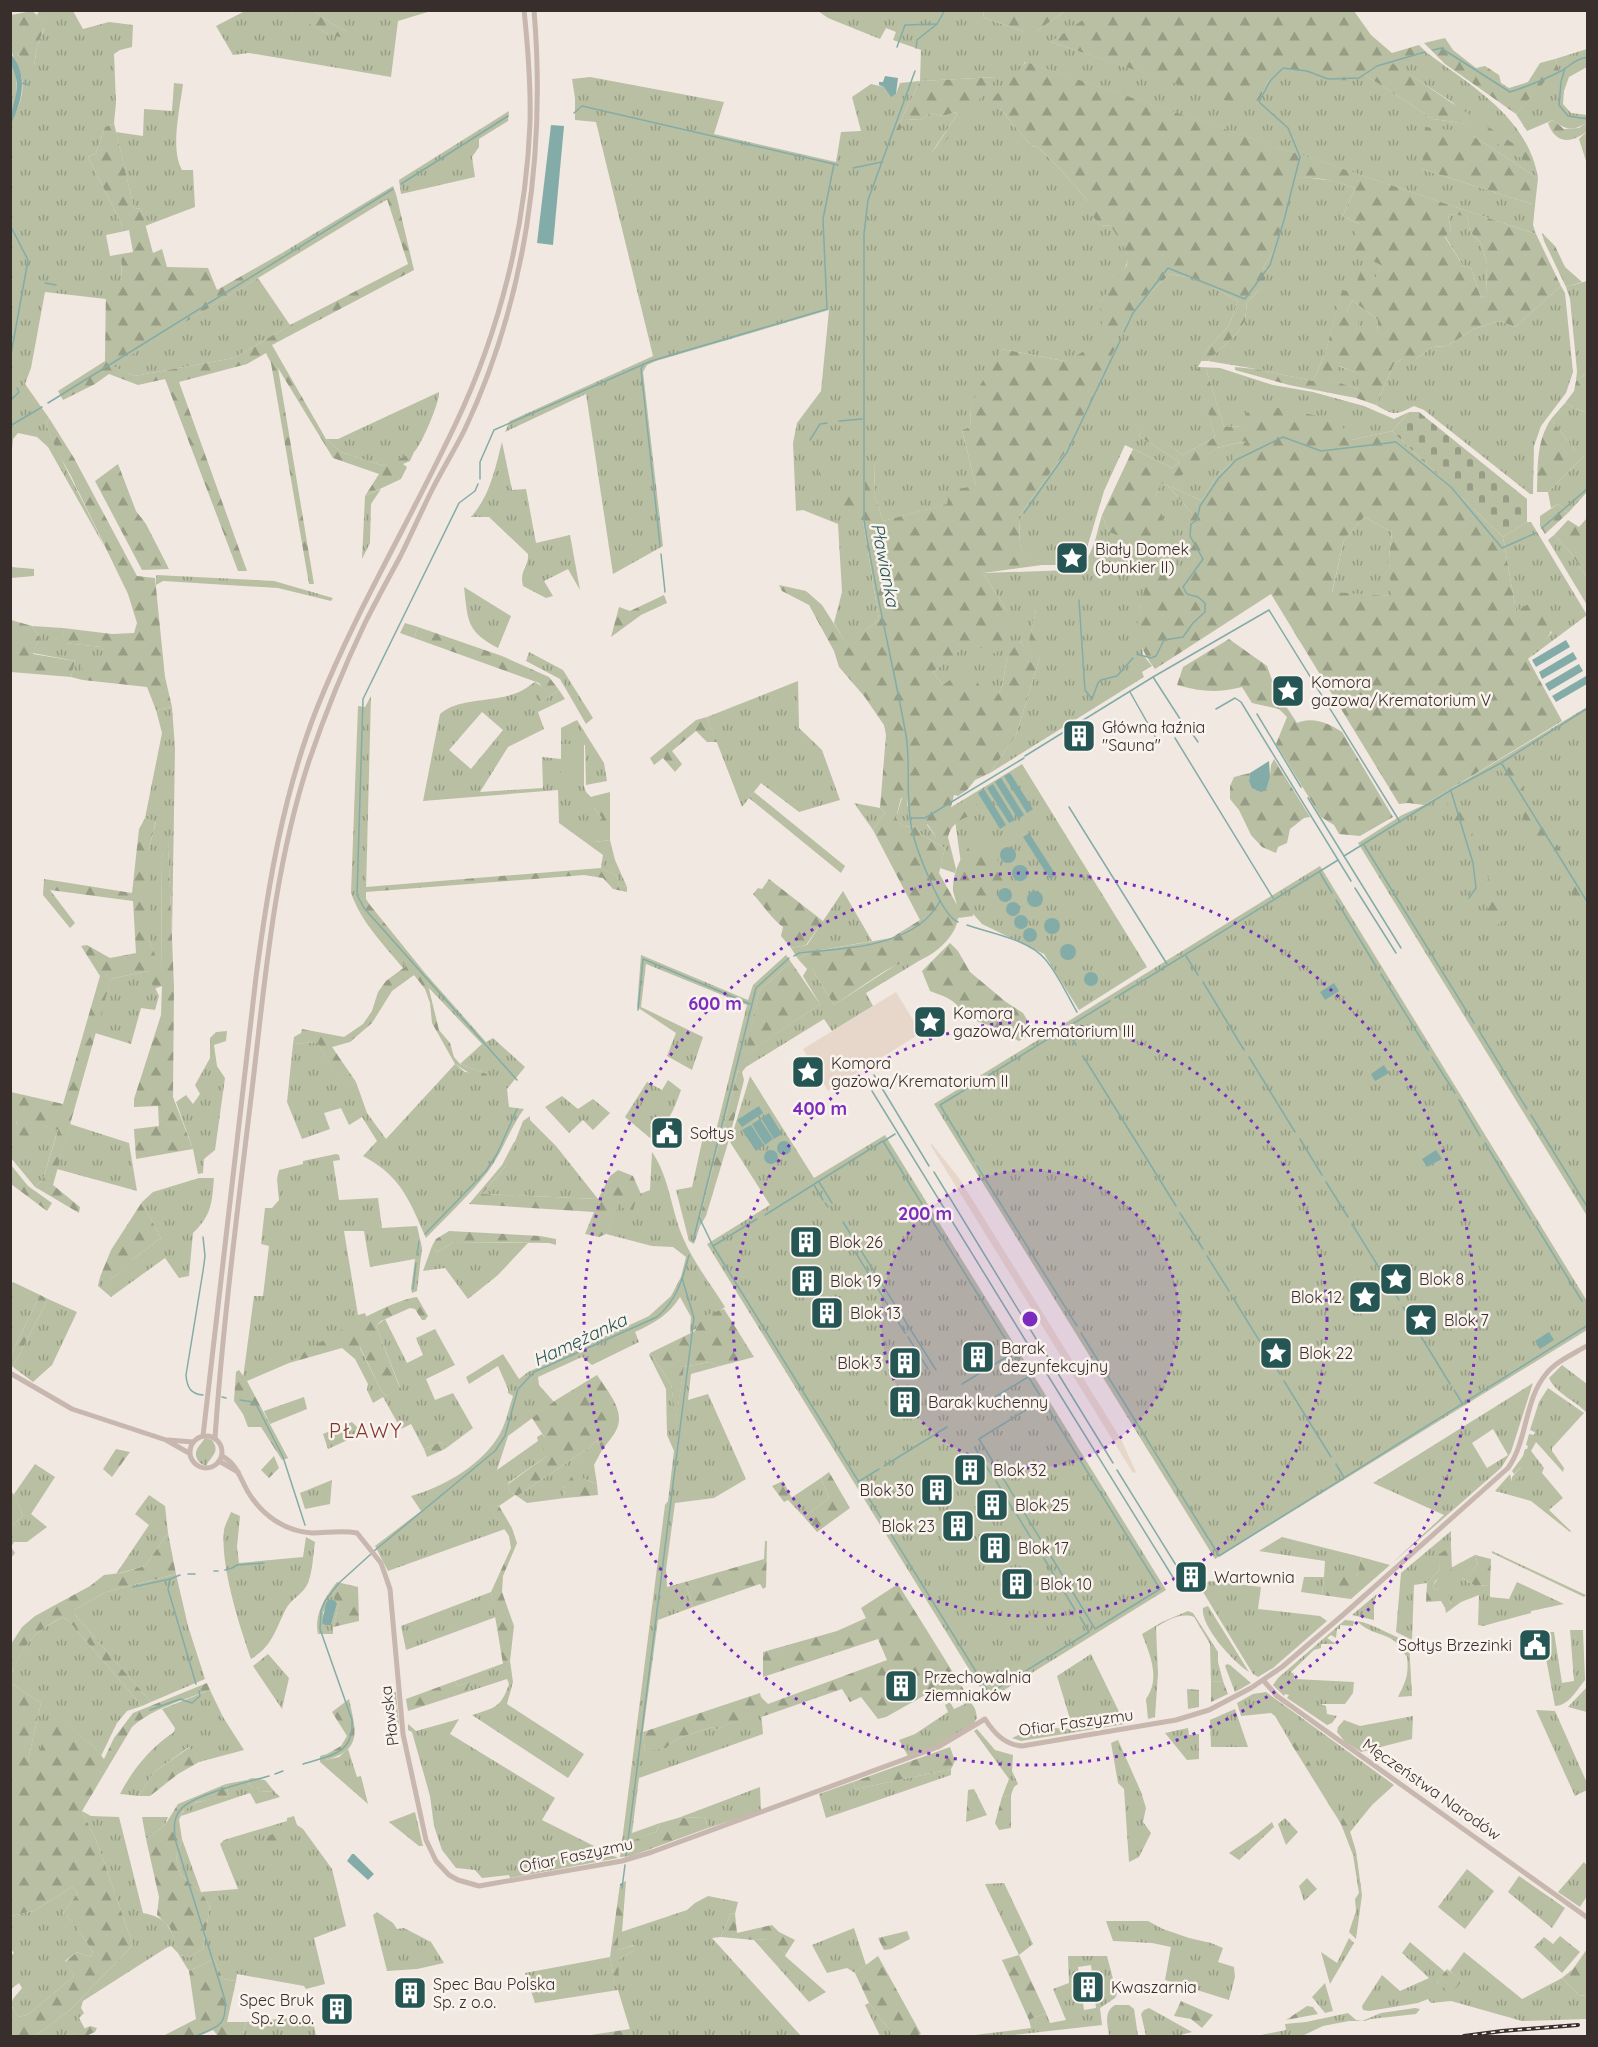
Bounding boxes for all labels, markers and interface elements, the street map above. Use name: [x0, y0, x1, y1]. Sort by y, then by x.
water label: Pławianka: [866, 521, 905, 610]
place label: Biały Domek (bunkier II): [1095, 539, 1189, 577]
place icon: Biały Domek (bunkier II): [1054, 540, 1090, 576]
place label: Komora gazowa/Krematorium V: [1311, 672, 1491, 710]
place icon: Komora gazowa/Krematorium V: [1270, 673, 1306, 709]
place label: Główna łaźnia "Sauna": [1102, 717, 1205, 755]
building icon: Główna łaźnia "Sauna": [1061, 718, 1097, 754]
text: 600 m: [688, 992, 742, 1015]
place label: Komora gazowa/Krematorium III: [953, 1003, 1134, 1041]
place icon: Komora gazowa/Krematorium III: [912, 1004, 948, 1040]
place label: Komora gazowa/Krematorium II: [831, 1053, 1008, 1091]
place icon: Komora gazowa/Krematorium II: [790, 1054, 826, 1090]
text: 400 m: [793, 1097, 847, 1120]
public building icon: Sołtys: [649, 1115, 685, 1151]
place label: Sołtys: [690, 1123, 734, 1143]
text: 200 m: [898, 1202, 952, 1225]
building icon: Blok 26: [788, 1224, 824, 1260]
place label: Blok 26: [829, 1232, 883, 1252]
place icon: Blok 8: [1378, 1261, 1414, 1297]
building icon: Blok 19: [789, 1263, 825, 1299]
place label: Blok 8: [1419, 1269, 1464, 1289]
place label: Blok 19: [830, 1271, 881, 1291]
place icon: Blok 12: [1347, 1279, 1383, 1315]
place label: Blok 12: [1291, 1287, 1342, 1307]
building icon: Blok 13: [809, 1295, 845, 1331]
place icon: Blok 7: [1403, 1302, 1439, 1338]
place label: Blok 13: [850, 1303, 901, 1323]
water label: Hamężanka: [529, 1307, 631, 1371]
centre of rings: [1020, 1309, 1040, 1329]
place label: Blok 7: [1444, 1310, 1489, 1330]
place icon: Blok 22: [1258, 1335, 1294, 1371]
place label: Barak dezynfekcyjny: [1001, 1338, 1108, 1376]
building icon: Barak dezynfekcyjny: [960, 1339, 996, 1375]
place label: Blok 22: [1299, 1343, 1353, 1363]
building icon: Blok 3: [887, 1345, 923, 1381]
place label: Blok 3: [837, 1353, 882, 1373]
building icon: Barak kuchenny: [887, 1384, 923, 1420]
place label: Barak kuchenny: [928, 1392, 1048, 1412]
district label: PŁAWY: [329, 1418, 403, 1443]
building icon: Blok 32: [952, 1452, 988, 1488]
place label: Blok 32: [993, 1460, 1047, 1480]
building icon: Blok 30: [919, 1472, 955, 1508]
place label: Blok 30: [860, 1480, 914, 1500]
building icon: Blok 25: [974, 1487, 1010, 1523]
place label: Blok 25: [1015, 1495, 1069, 1515]
building icon: Blok 23: [940, 1508, 976, 1544]
place label: Blok 23: [881, 1516, 935, 1536]
building icon: Blok 17: [977, 1530, 1013, 1566]
place label: Blok 17: [1018, 1538, 1069, 1558]
building icon: Wartownia: [1173, 1559, 1209, 1595]
building icon: Blok 10: [999, 1566, 1035, 1602]
place label: Wartownia: [1214, 1567, 1295, 1587]
place label: Blok 10: [1040, 1574, 1092, 1594]
public building icon: Sołtys Brzezinki: [1517, 1627, 1553, 1663]
place label: Sołtys Brzezinki: [1398, 1635, 1512, 1655]
place label: Przechowalnia ziemniaków: [924, 1667, 1031, 1705]
building icon: Przechowalnia ziemniaków: [883, 1668, 919, 1704]
street label: Pławska: [375, 1685, 403, 1747]
street label: Ofiar Faszyzmu: [1017, 1704, 1135, 1740]
street label: Męczeństwa Narodów: [1359, 1734, 1505, 1844]
street label: Ofiar Faszyzmu: [517, 1833, 635, 1877]
building icon: Kwaszarnia: [1070, 1969, 1106, 2005]
place label: Spec Bau Polska Sp. z o.o.: [433, 1974, 555, 2012]
building icon: Spec Bau Polska Sp. z o.o.: [392, 1975, 428, 2011]
place label: Kwaszarnia: [1111, 1977, 1197, 1997]
place label: Spec Bruk Sp. z o.o.: [239, 1990, 314, 2028]
building icon: Spec Bruk Sp. z o.o.: [319, 1991, 355, 2027]

